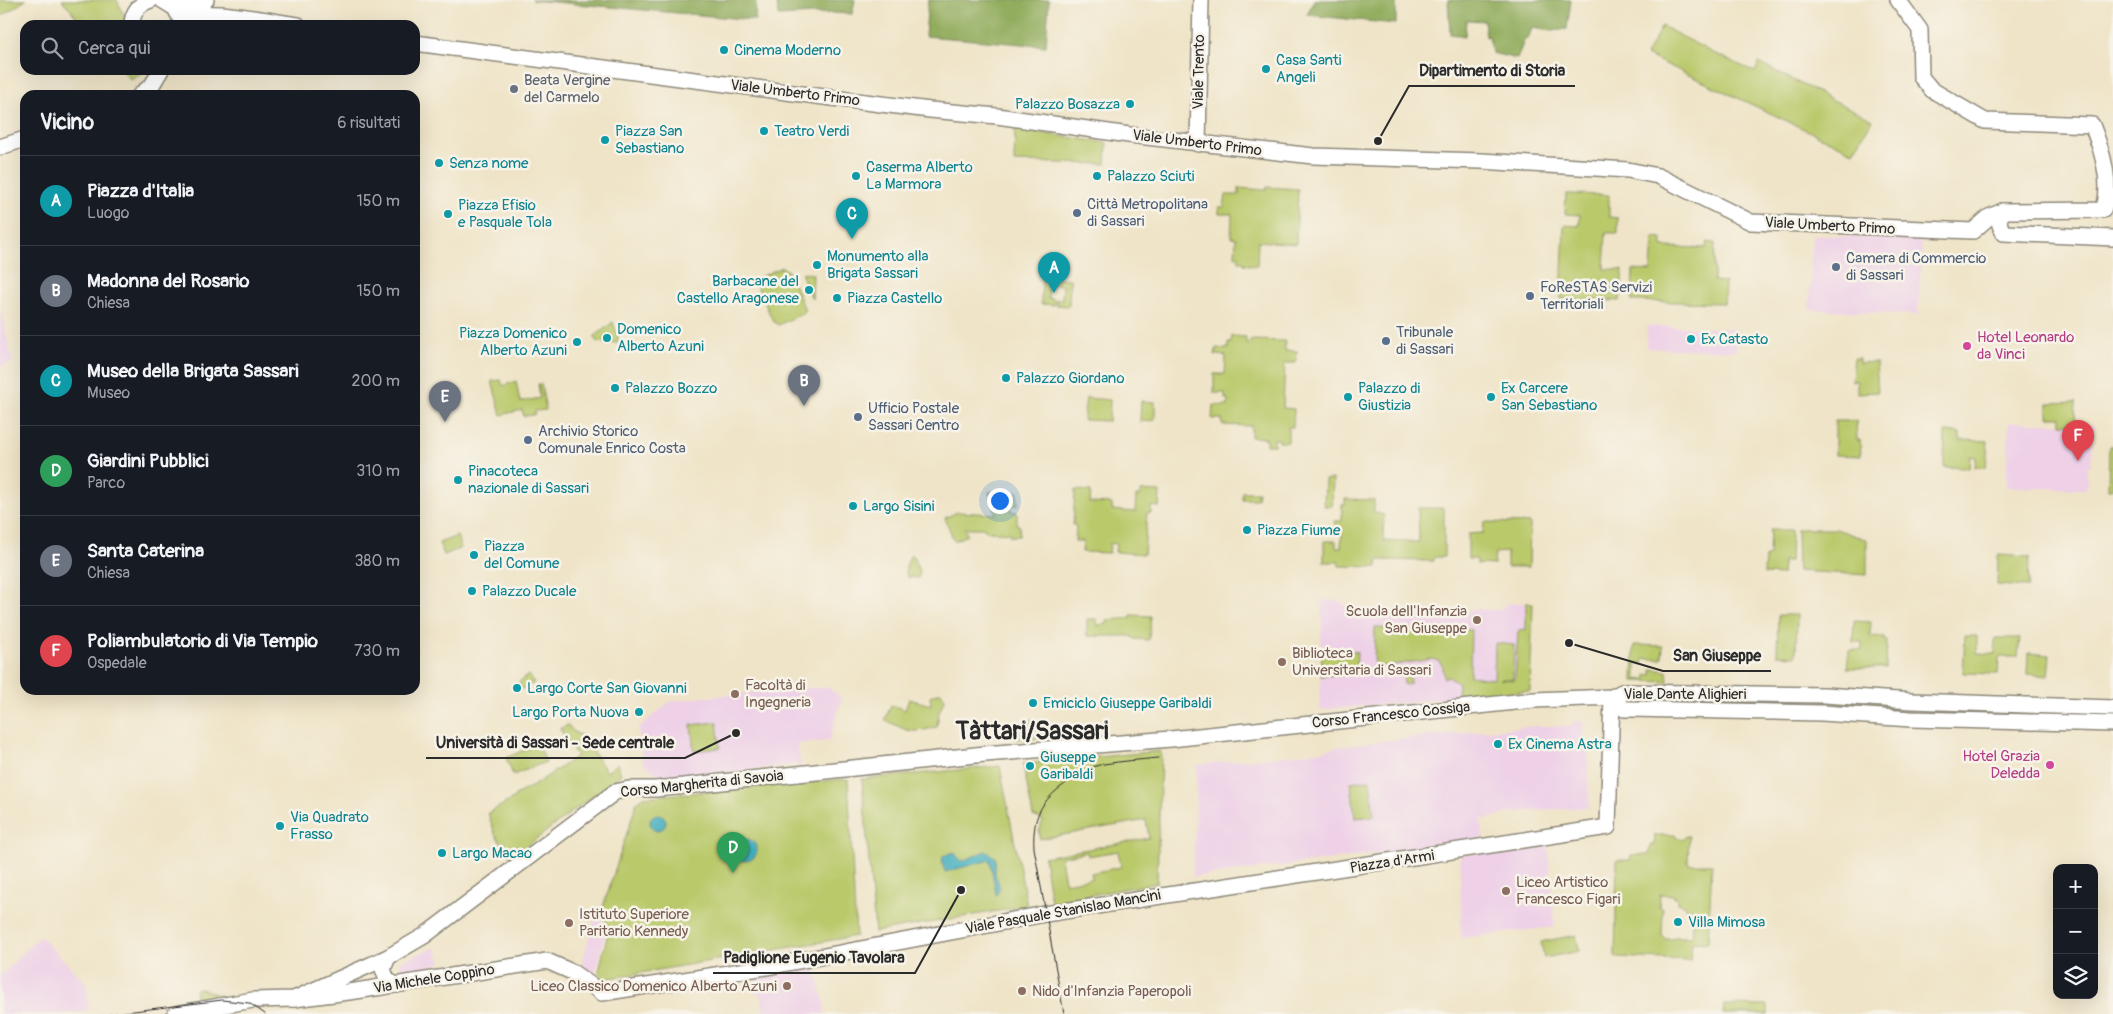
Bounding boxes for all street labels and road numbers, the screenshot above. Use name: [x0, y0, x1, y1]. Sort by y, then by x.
street label: Viale Trento: [1189, 34, 1209, 110]
street label: Viale Umberto Primo: [729, 76, 861, 110]
street label: Viale Umberto Primo: [1131, 126, 1263, 160]
street label: Viale Umberto Primo: [1764, 213, 1896, 239]
street label: Viale Dante Alighieri: [1624, 685, 1747, 704]
street label: Corso Francesco Cossiga: [1311, 697, 1471, 733]
street label: Corso Margherita di Savoia: [620, 766, 784, 802]
street label: Piazza d'Armi: [1348, 846, 1436, 878]
street label: Viale Pasquale Stanislao Mancini: [964, 885, 1163, 939]
street label: Via Michele Coppino: [372, 960, 496, 998]

